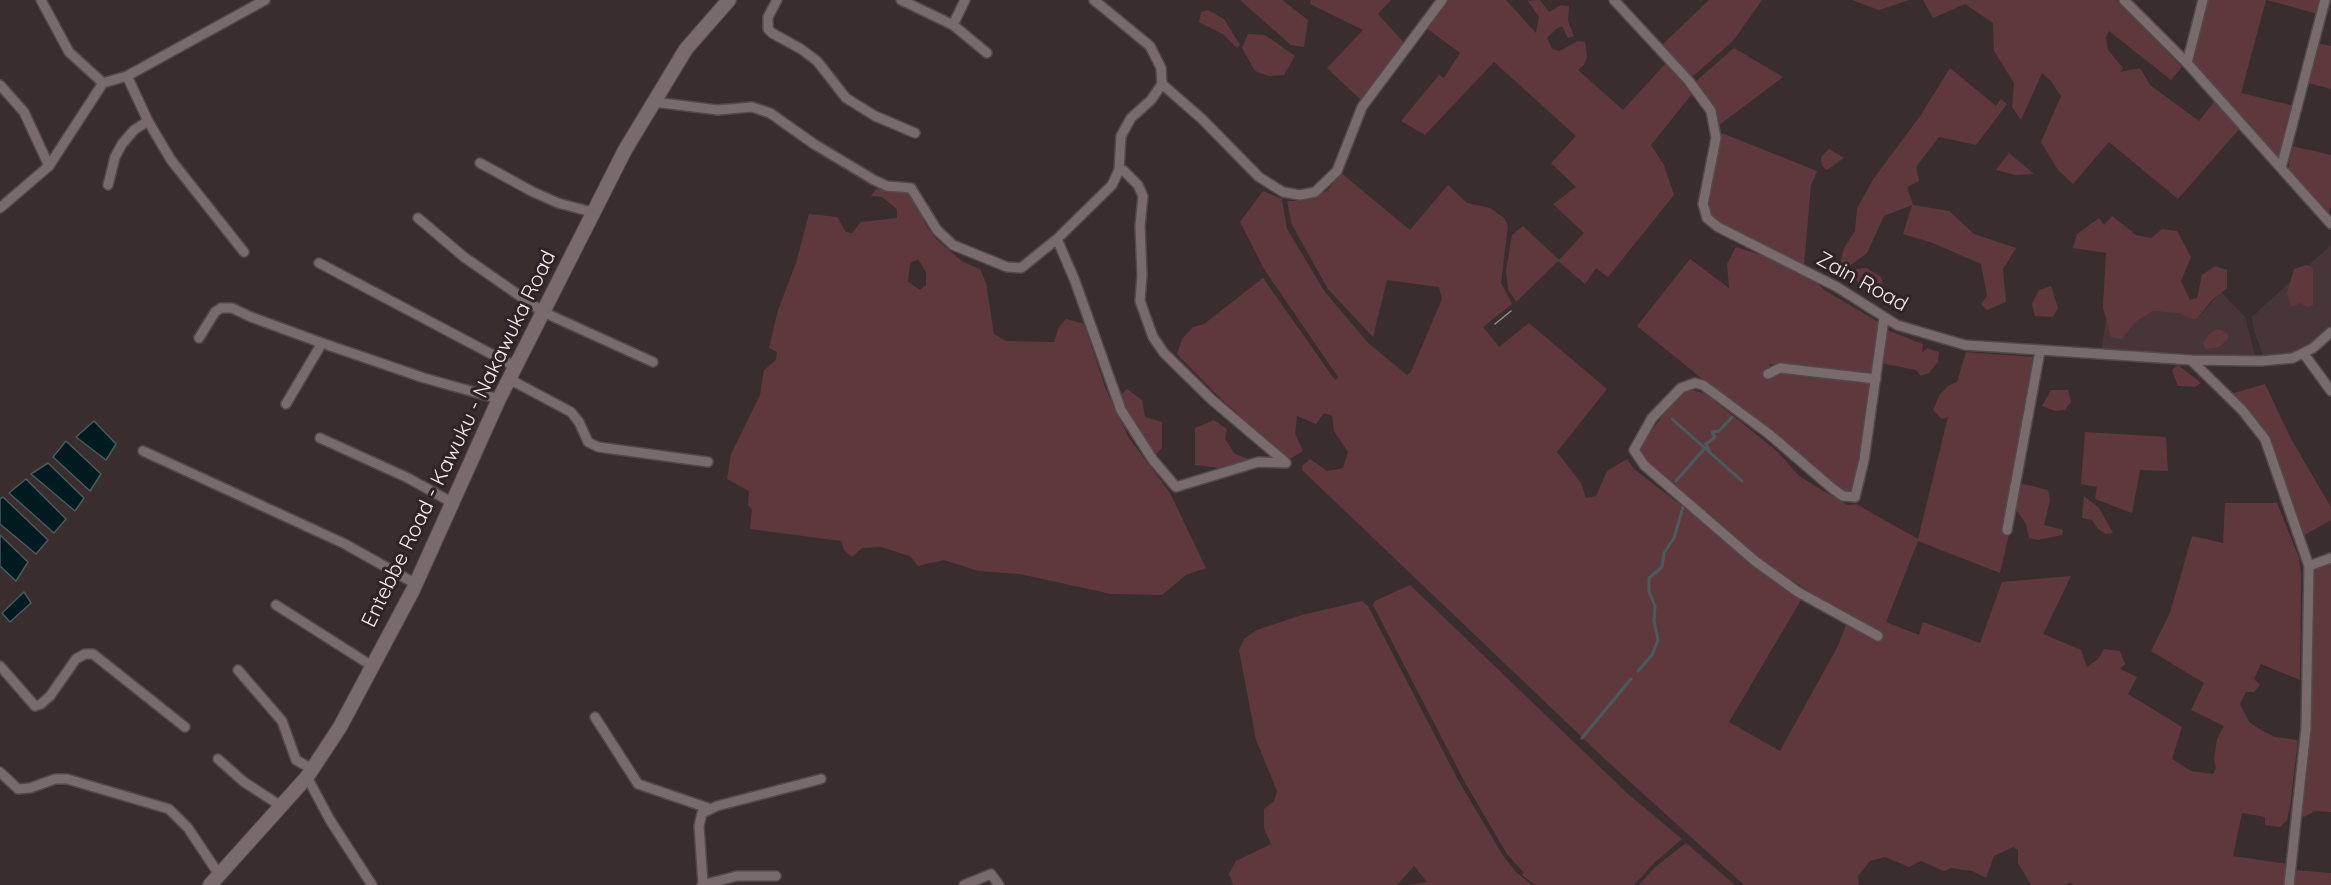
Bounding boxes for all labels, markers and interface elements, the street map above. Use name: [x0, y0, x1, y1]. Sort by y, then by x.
street label: Entebbe Road - Kawuku - Nakawuka Road: [356, 246, 562, 632]
street label: Zain Road: [1812, 247, 1912, 317]

